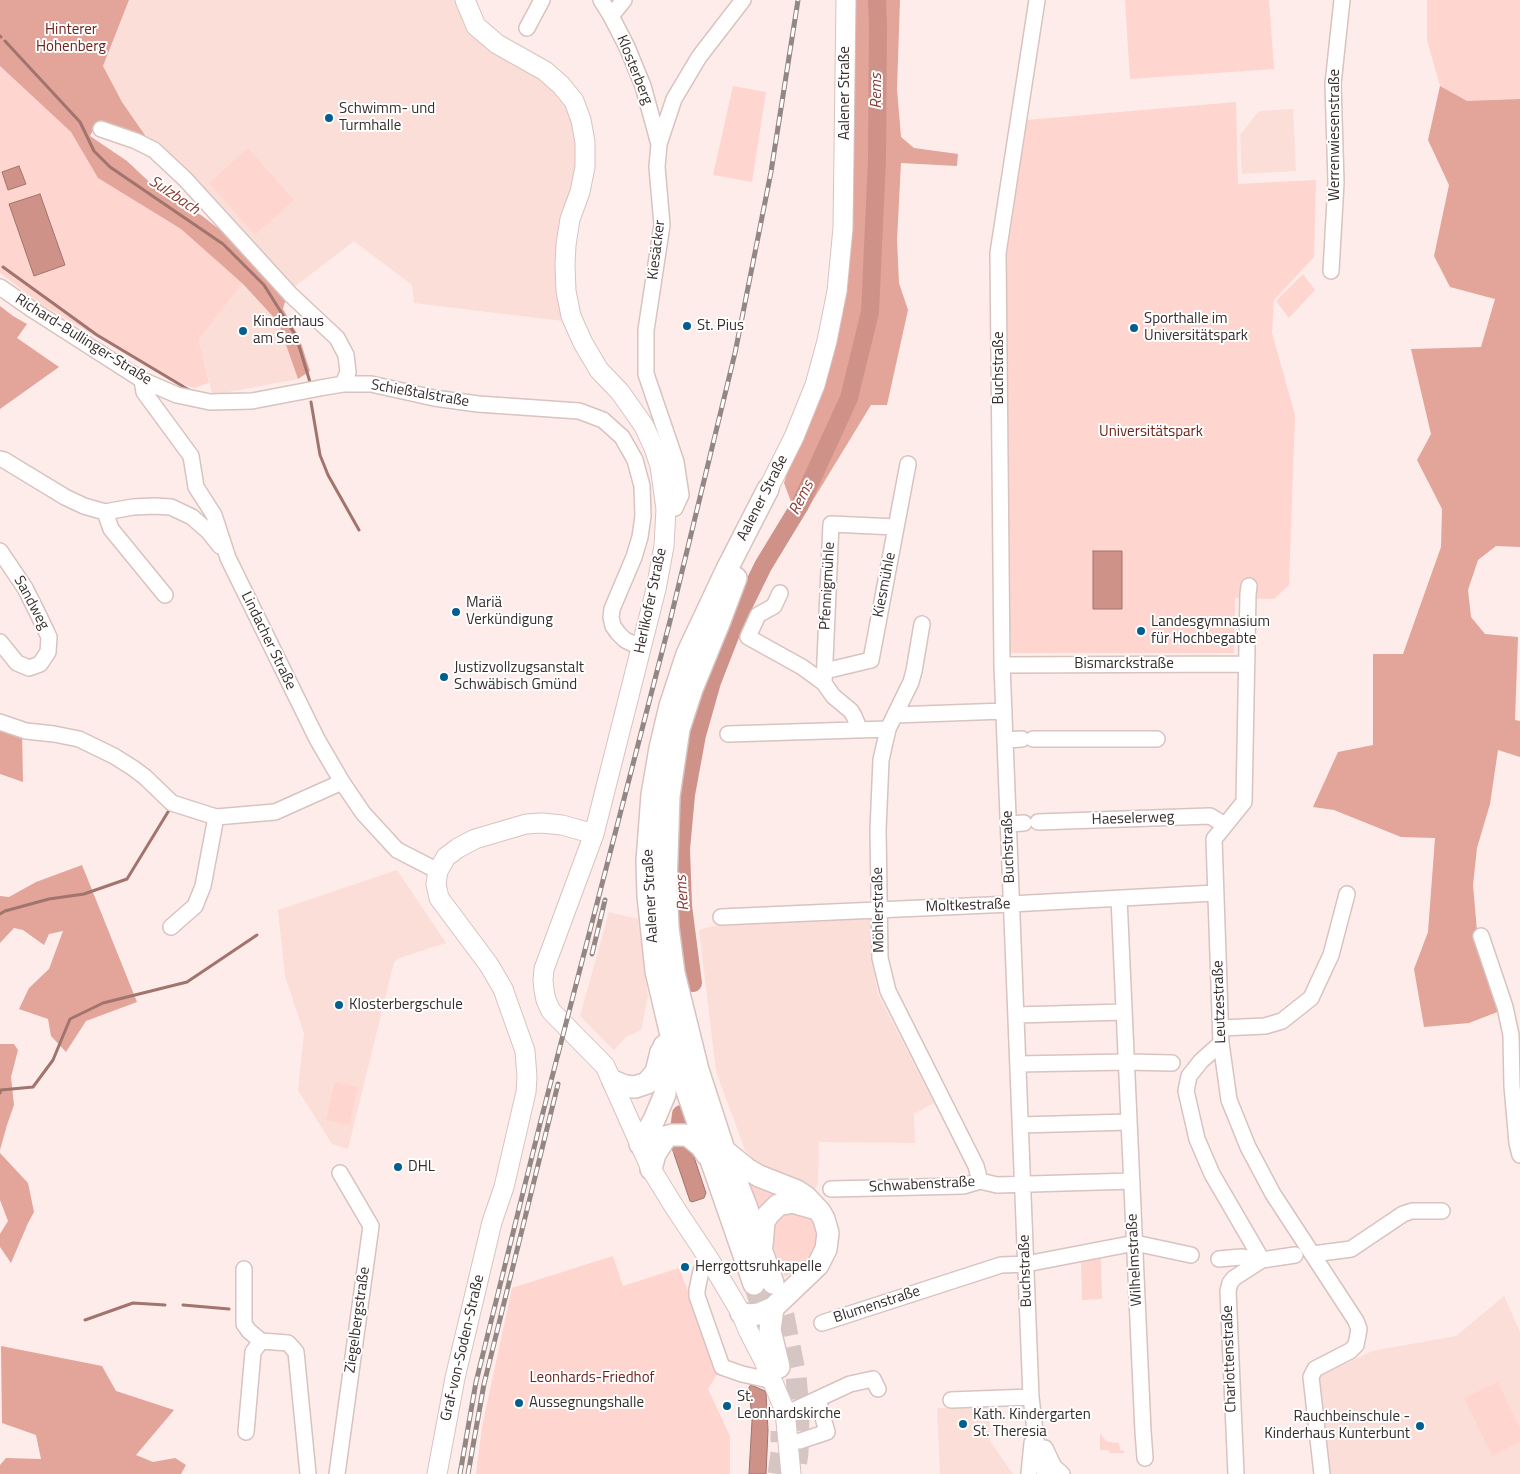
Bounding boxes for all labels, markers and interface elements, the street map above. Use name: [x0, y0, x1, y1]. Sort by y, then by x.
park label: Hinterer Hohenberg: [36, 21, 106, 56]
street label: Klosterberg: [612, 33, 656, 107]
street label: Aalener Straße: [836, 46, 854, 140]
street label: Werrenwiesenstraße: [1326, 69, 1344, 201]
water label: Rems: [867, 73, 887, 109]
place label: Schwimm- und Turmhalle: [339, 100, 435, 135]
marker: Schwimm- und Turmhalle: [323, 112, 335, 124]
water label: Sulzbach: [145, 172, 203, 220]
street label: Kiesäcker: [644, 219, 670, 281]
street label: Richard-Bullinger-Straße: [11, 291, 155, 389]
place label: Sporthalle im Universitätspark: [1144, 310, 1248, 345]
place label: Kinderhaus am See: [253, 313, 324, 348]
place label: St. Pius: [697, 317, 744, 335]
marker: St. Pius: [681, 320, 693, 332]
marker: Sporthalle im Universitätspark: [1128, 322, 1140, 334]
marker: Kinderhaus am See: [237, 325, 249, 337]
street label: Buchstraße: [990, 332, 1008, 404]
street label: Schießtalstraße: [369, 377, 471, 411]
park label: Universitätspark: [1099, 423, 1203, 441]
street label: Aalener Straße: [734, 452, 792, 544]
water label: Rems: [785, 478, 819, 518]
street label: Pfennigmühle: [817, 542, 839, 630]
street label: Herlikofer Straße: [631, 547, 671, 655]
street label: Kiesmühle: [870, 551, 900, 619]
street label: Sandweg: [9, 573, 53, 633]
street label: Lindacher Straße: [237, 589, 299, 693]
place label: Mariä Verkündigung: [466, 594, 553, 629]
marker: Mariä Verkündigung: [450, 606, 462, 618]
place label: Landesgymnasium für Hochbegabte: [1151, 613, 1270, 648]
marker: Landesgymnasium für Hochbegabte: [1135, 625, 1147, 637]
street label: Bismarckstraße: [1074, 655, 1174, 673]
place label: Justizvollzugsanstalt Schwäbisch Gmünd: [454, 659, 584, 694]
marker: Justizvollzugsanstalt Schwäbisch Gmünd: [438, 671, 450, 683]
street label: Haeselerweg: [1091, 809, 1175, 829]
street label: Buchstraße: [999, 810, 1019, 884]
street label: Aalener Straße: [640, 849, 662, 943]
street label: Möhlerstraße: [869, 867, 889, 953]
water label: Rems: [672, 875, 694, 911]
street label: Moltkestraße: [925, 896, 1011, 916]
street label: Leutzestraße: [1210, 960, 1230, 1044]
place label: Klosterbergschule: [349, 996, 463, 1014]
marker: Klosterbergschule: [333, 999, 345, 1011]
place label: DHL: [408, 1158, 435, 1176]
marker: DHL: [392, 1161, 404, 1173]
street label: Schwabenstraße: [869, 1173, 975, 1197]
street label: Wilhelmstraße: [1124, 1213, 1146, 1307]
street label: Buchstraße: [1016, 1234, 1036, 1308]
place label: Herrgottsruhkapelle: [695, 1258, 822, 1276]
marker: Herrgottsruhkapelle: [679, 1261, 691, 1273]
street label: Ziegelbergstraße: [342, 1266, 374, 1374]
street label: Graf-von-Soden-Straße: [437, 1273, 489, 1423]
street label: Blumenstraße: [831, 1283, 923, 1327]
street label: Charlottenstraße: [1219, 1305, 1241, 1413]
park label: Leonhards-Friedhof: [529, 1369, 655, 1387]
place label: St. Leonhardskirche: [737, 1388, 841, 1423]
place label: Aussegnungshalle: [529, 1394, 644, 1412]
marker: Aussegnungshalle: [513, 1397, 525, 1409]
marker: St. Leonhardskirche: [721, 1400, 733, 1412]
place label: Kath. Kindergarten St. Theresia: [973, 1406, 1091, 1441]
place label: Rauchbeinschule - Kinderhaus Kunterbunt: [1264, 1408, 1410, 1443]
marker: Kath. Kindergarten St. Theresia: [957, 1418, 969, 1430]
marker: Rauchbeinschule - Kinderhaus Kunterbunt: [1414, 1420, 1426, 1432]

